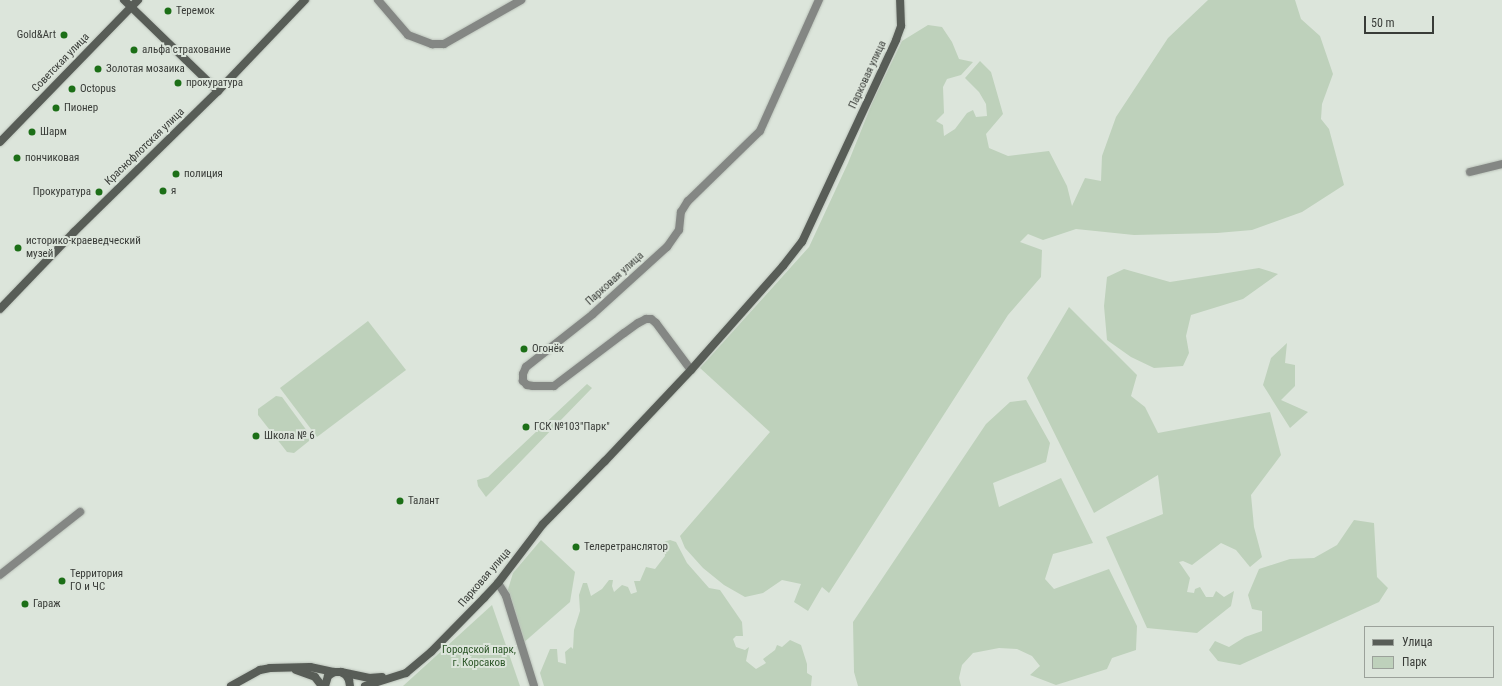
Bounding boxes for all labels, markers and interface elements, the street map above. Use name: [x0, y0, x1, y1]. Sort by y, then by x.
place label: Теремок: [176, 4, 215, 18]
marker: Теремок: [163, 6, 173, 16]
scale bar: [1366, 8, 1436, 34]
text: 50 m: [1371, 16, 1395, 30]
place label: Gold&Art: [17, 28, 56, 42]
marker: Gold&Art: [59, 30, 69, 40]
street label: Советская улица: [30, 31, 92, 95]
street label: Парковая улица: [846, 39, 890, 111]
place label: альфа страхование: [142, 43, 231, 57]
marker: альфа страхование: [129, 45, 139, 55]
place label: Золотая мозаика: [106, 62, 185, 76]
marker: Золотая мозаика: [93, 64, 103, 74]
place label: прокуратура: [186, 76, 243, 90]
marker: прокуратура: [173, 78, 183, 88]
place label: Octopus: [80, 82, 116, 96]
marker: Octopus: [67, 84, 77, 94]
place label: Пионер: [64, 101, 98, 115]
marker: Пионер: [51, 103, 61, 113]
street label: Краснофлотская улица: [103, 106, 187, 188]
place label: Шарм: [40, 125, 67, 139]
marker: Шарм: [27, 127, 37, 137]
place label: пончиковая: [25, 151, 79, 165]
marker: пончиковая: [12, 153, 22, 163]
place label: полиция: [184, 167, 223, 181]
marker: полиция: [171, 169, 181, 179]
place label: я: [171, 184, 176, 198]
place label: Прокуратура: [33, 185, 91, 199]
marker: я: [158, 186, 168, 196]
marker: Прокуратура: [94, 187, 104, 197]
place label: историко-краеведческий музей: [26, 235, 141, 261]
marker: историко-краеведческий музей: [13, 243, 23, 253]
street label: Парковая улица: [583, 250, 647, 308]
place label: Огонёк: [532, 342, 564, 356]
marker: Огонёк: [519, 344, 529, 354]
place label: ГСК №103"Парк": [534, 420, 610, 434]
marker: ГСК №103"Парк": [521, 422, 531, 432]
place label: Школа № 6: [264, 429, 315, 443]
marker: Школа № 6: [251, 431, 261, 441]
place label: Талант: [408, 494, 440, 508]
marker: Талант: [395, 496, 405, 506]
place label: Телеретранслятор: [584, 540, 668, 554]
marker: Телеретранслятор: [571, 542, 581, 552]
street label: Парковая улица: [456, 546, 514, 610]
place label: Территория ГО и ЧС: [70, 568, 123, 594]
marker: Территория ГО и ЧС: [57, 576, 67, 586]
place label: Гараж: [33, 597, 60, 611]
marker: Гараж: [20, 599, 30, 609]
legend: [1364, 626, 1494, 678]
text: Улица: [1402, 635, 1432, 649]
park label: Городской парк, г. Корсаков: [442, 644, 516, 670]
text: Парк: [1402, 655, 1427, 669]

